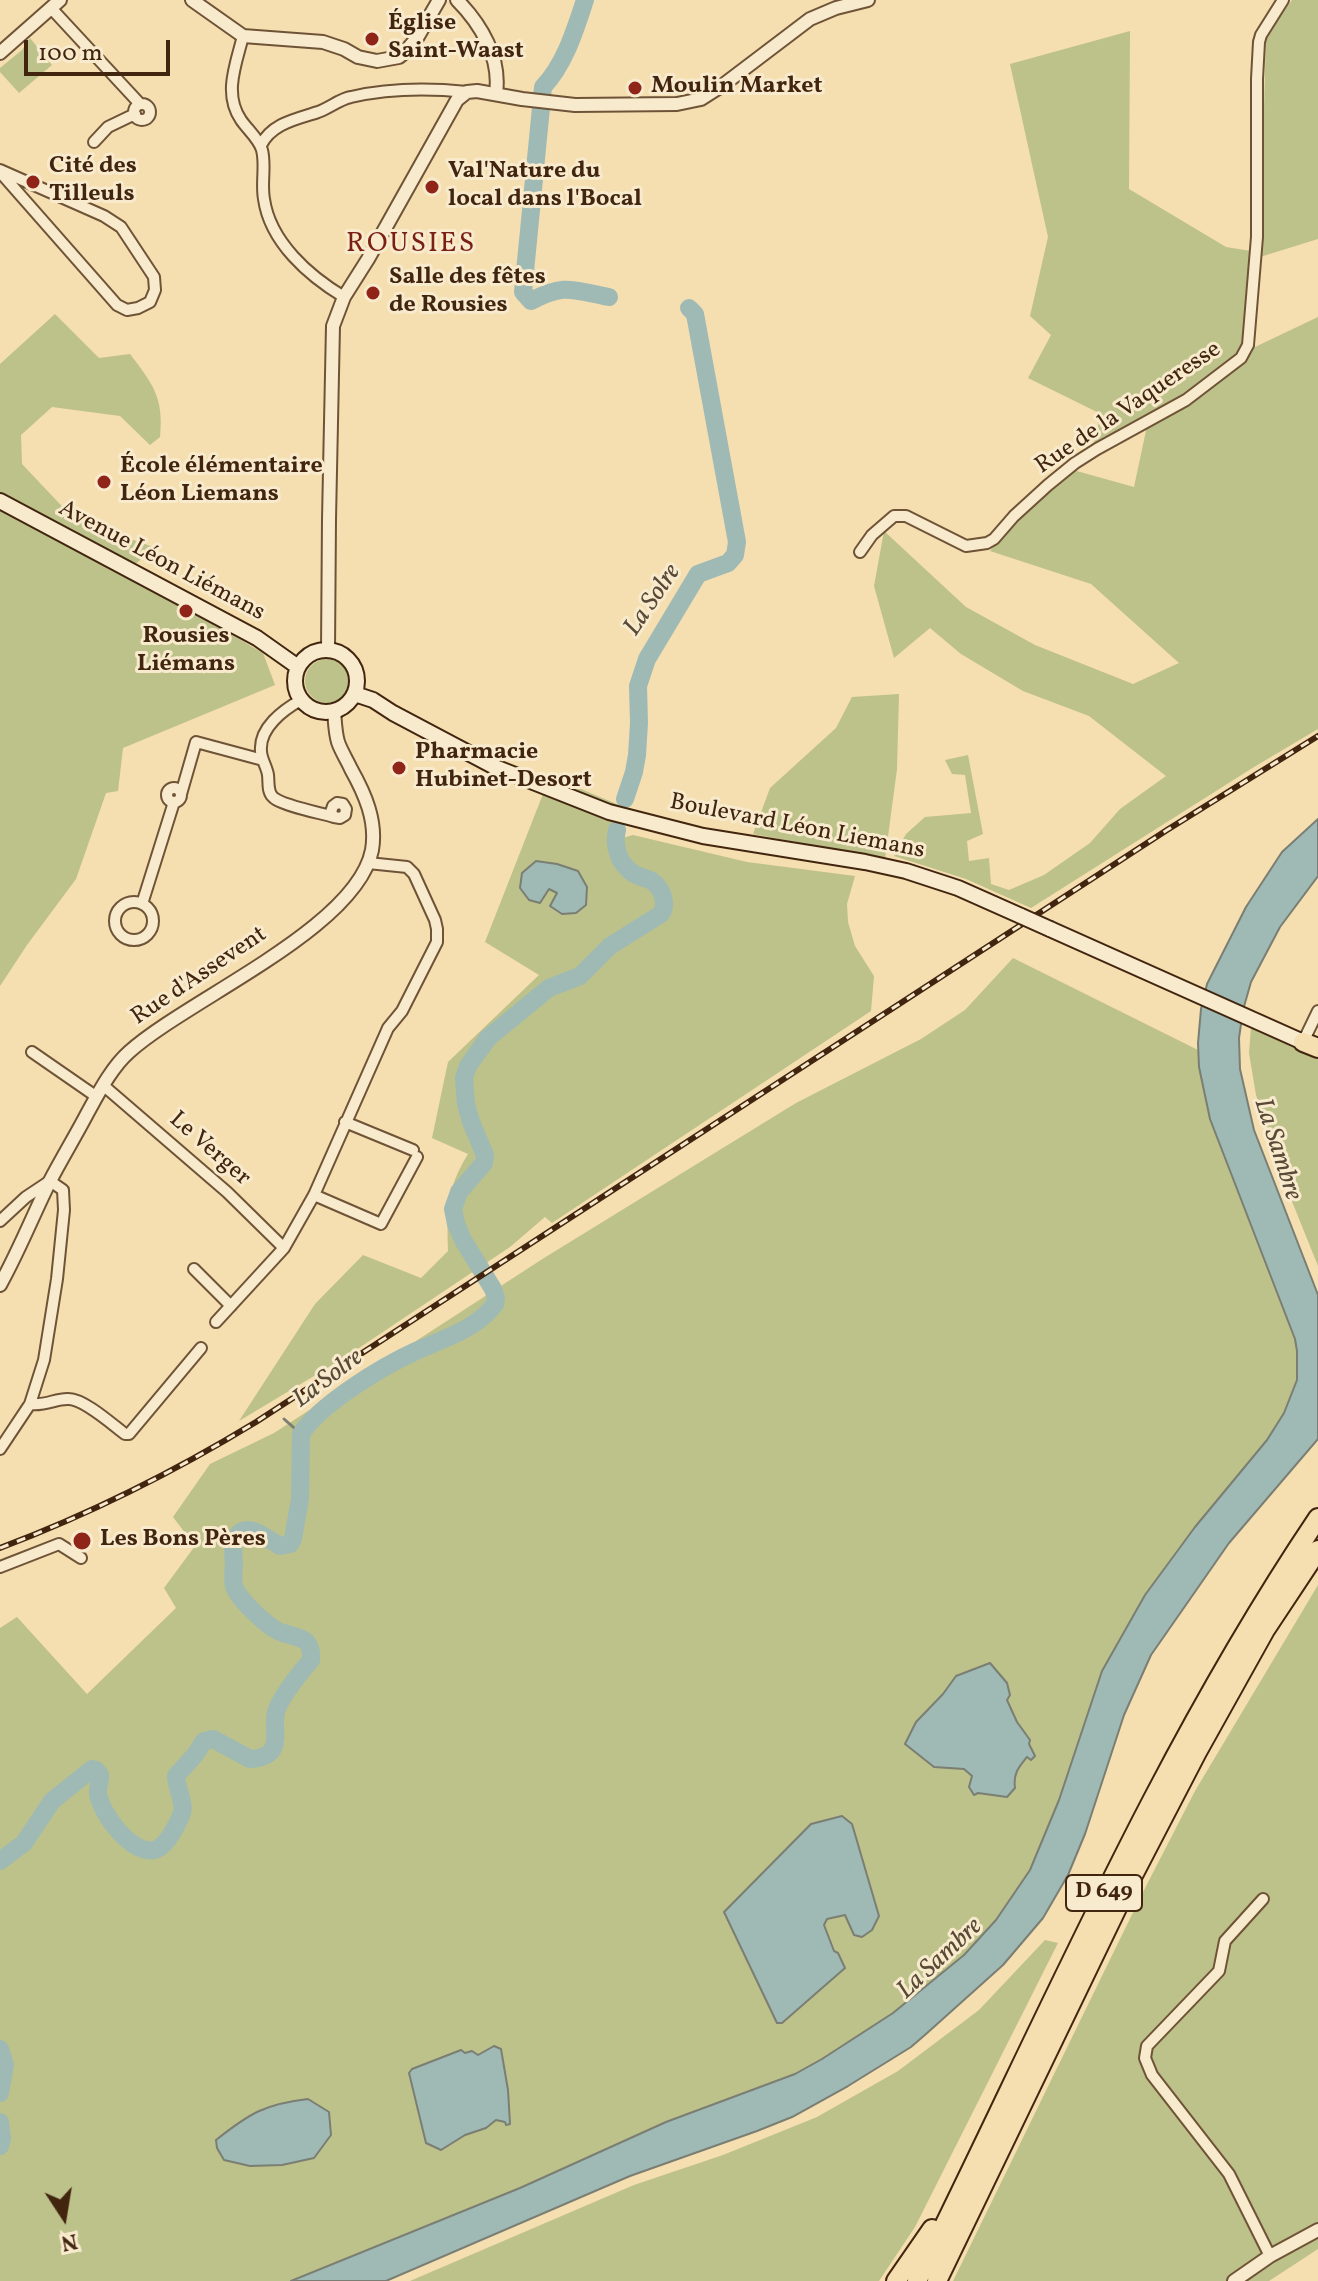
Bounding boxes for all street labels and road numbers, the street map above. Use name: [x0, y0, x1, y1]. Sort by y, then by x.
street label: Rue de la Vaqueresse: [1031, 336, 1227, 482]
street label: Avenue Léon Liémans: [53, 495, 269, 629]
street label: Boulevard Léon Liemans: [667, 789, 927, 867]
street label: Rue d'Assevent: [127, 921, 273, 1033]
street label: Le Verger: [162, 1107, 256, 1193]
road number: D 649: [1066, 1875, 1142, 1911]

